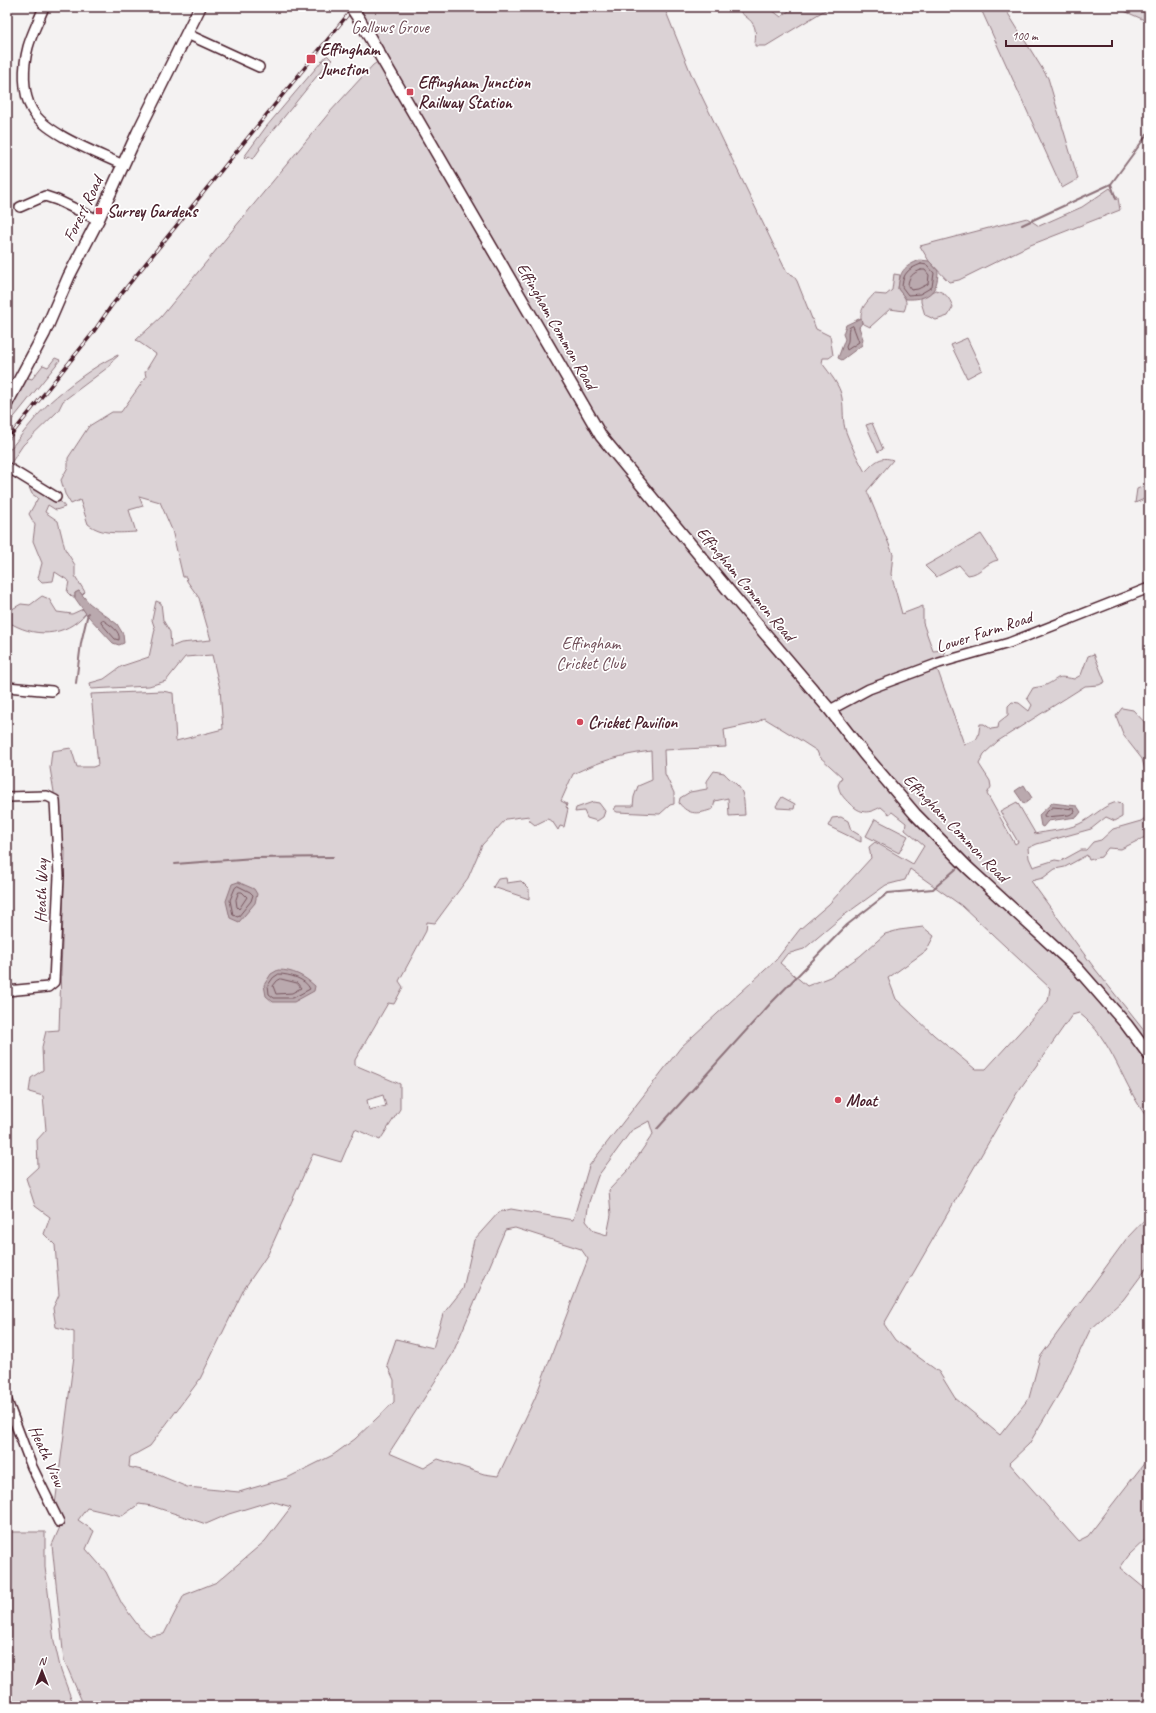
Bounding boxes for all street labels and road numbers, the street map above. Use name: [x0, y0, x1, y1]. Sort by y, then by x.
street label: Forest Road: [58, 171, 109, 245]
street label: Effingham Common Road: [512, 259, 603, 396]
street label: Effingham Common Road: [692, 523, 802, 648]
street label: Lower Farm Road: [933, 606, 1038, 657]
street label: Effingham Common Road: [899, 769, 1015, 889]
street label: Heath Way: [30, 857, 52, 923]
street label: Heath View: [24, 1422, 70, 1491]

